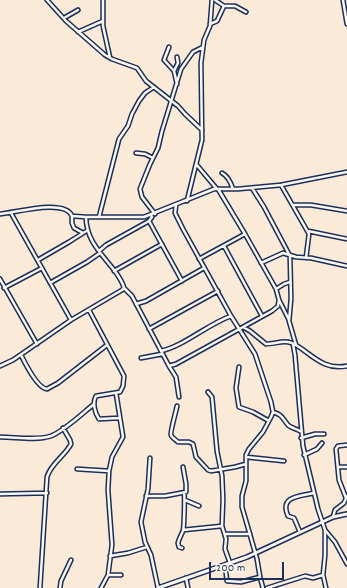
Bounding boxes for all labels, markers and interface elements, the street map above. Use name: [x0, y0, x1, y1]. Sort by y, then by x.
scale bar: [211, 554, 286, 580]
text: 200 m: [216, 560, 245, 577]

